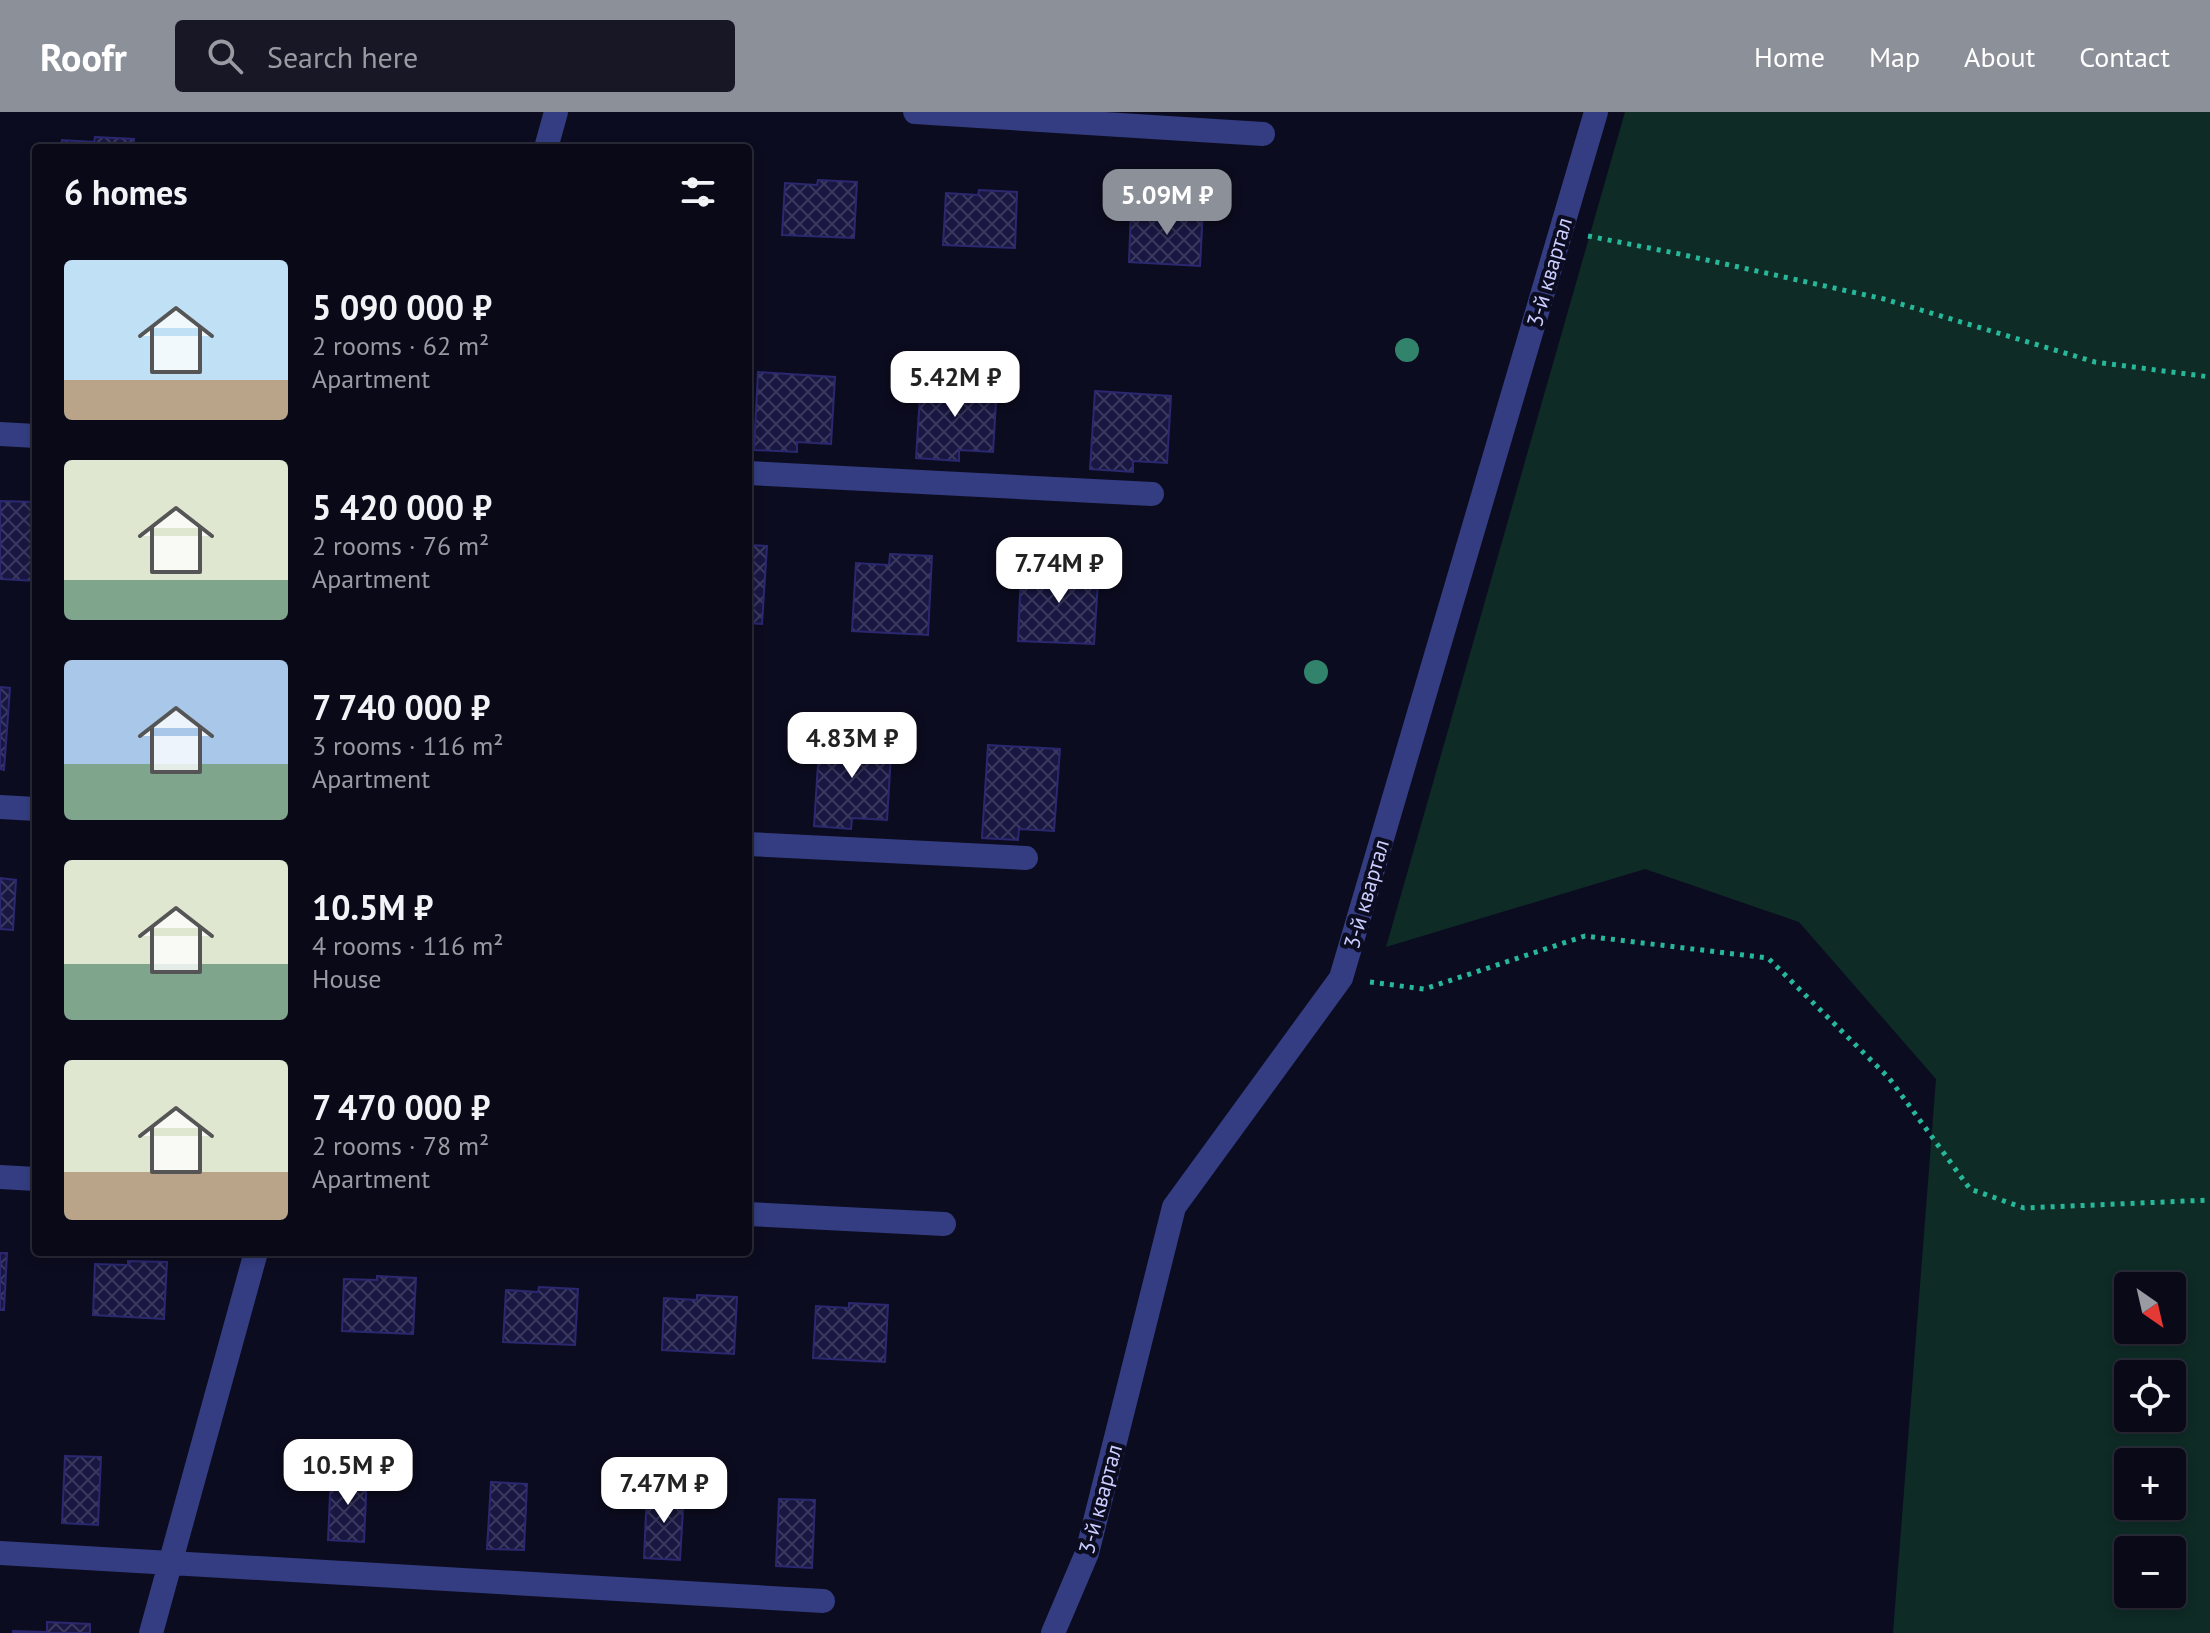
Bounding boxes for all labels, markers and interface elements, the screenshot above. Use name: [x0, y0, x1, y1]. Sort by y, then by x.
search box: [175, 20, 735, 92]
text: Roofr: [40, 32, 127, 81]
icon: search: [203, 34, 247, 78]
text: Search here: [267, 37, 418, 76]
text: Home: [1754, 38, 1825, 75]
text: Map: [1869, 38, 1920, 75]
text: About: [1964, 38, 2035, 75]
text: Contact: [2079, 38, 2170, 75]
pin: 5.09M ₽: [1093, 169, 1241, 237]
text: 6 homes: [64, 170, 188, 214]
icon: filters: [676, 170, 720, 214]
text: 5.09M ₽: [1121, 178, 1213, 211]
street label: 3-й квартал: [1520, 214, 1578, 330]
text: 5 090 000 ₽: [312, 285, 492, 329]
icon: home: [128, 292, 224, 388]
text: 2 rooms · 62 m²: [312, 329, 489, 362]
pin: 5.42M ₽: [881, 351, 1029, 419]
text: 5.42M ₽: [909, 360, 1001, 393]
text: Apartment: [312, 362, 430, 395]
text: 5 420 000 ₽: [312, 485, 492, 529]
icon: home: [128, 492, 224, 588]
text: 2 rooms · 76 m²: [312, 529, 489, 562]
pin: 7.74M ₽: [985, 537, 1133, 605]
text: 7.74M ₽: [1014, 546, 1104, 579]
text: Apartment: [312, 562, 430, 595]
text: 7 740 000 ₽: [312, 685, 490, 729]
icon: home: [128, 692, 224, 788]
pin: 4.83M ₽: [778, 712, 926, 780]
text: 4.83M ₽: [806, 721, 898, 754]
text: 3 rooms · 116 m²: [312, 729, 504, 762]
text: Apartment: [312, 762, 430, 795]
street label: 3-й квартал: [1337, 836, 1395, 952]
text: 10.5M ₽: [312, 885, 433, 929]
icon: home: [128, 892, 224, 988]
text: 4 rooms · 116 m²: [312, 929, 504, 962]
text: House: [312, 962, 382, 995]
text: 7 470 000 ₽: [312, 1085, 490, 1129]
icon: home: [128, 1092, 224, 1188]
text: 2 rooms · 78 m²: [312, 1129, 489, 1162]
text: Apartment: [312, 1162, 430, 1195]
north arrow: [2114, 1272, 2186, 1344]
map controls: [2114, 1272, 2186, 1608]
button: locate: [2114, 1360, 2186, 1432]
pin: 10.5M ₽: [274, 1439, 422, 1507]
street label: 3-й квартал: [1072, 1441, 1128, 1557]
text: 10.5M ₽: [302, 1448, 394, 1481]
button: +: [2114, 1448, 2186, 1520]
pin: 7.47M ₽: [590, 1457, 738, 1525]
text: 7.47M ₽: [619, 1466, 709, 1499]
button: −: [2114, 1536, 2186, 1608]

